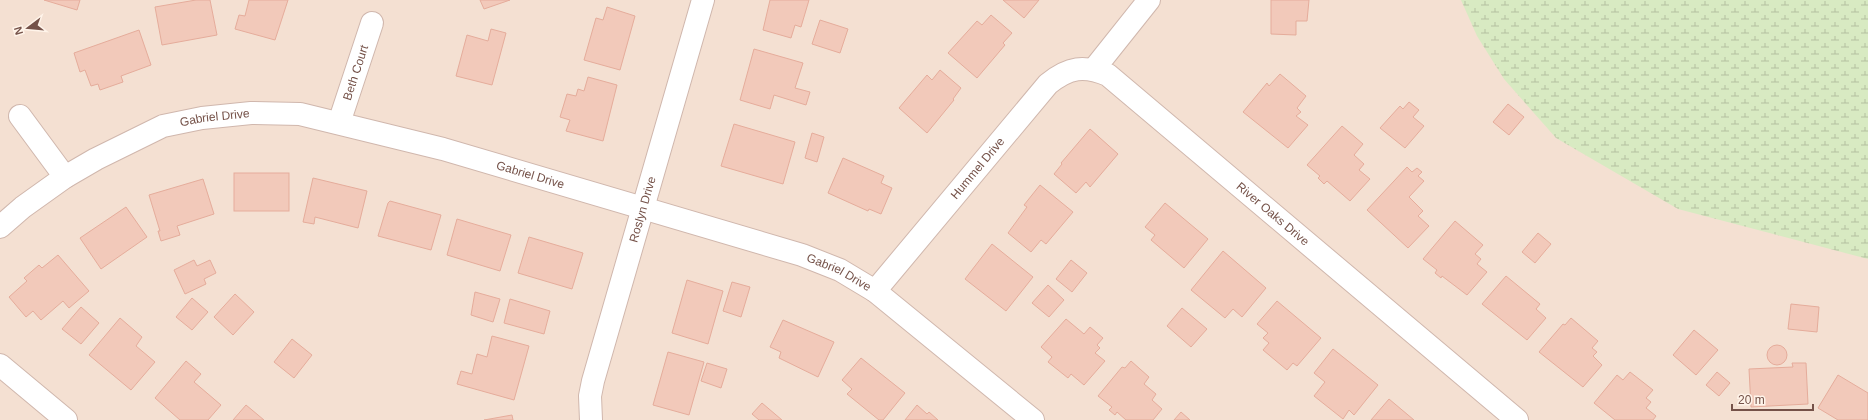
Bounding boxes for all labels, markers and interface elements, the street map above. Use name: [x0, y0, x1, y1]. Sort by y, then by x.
north arrow: [8, 8, 48, 48]
text: N: [12, 25, 25, 36]
street label: Beth Court: [340, 43, 371, 102]
street label: Gabriel Drive: [179, 106, 250, 129]
street label: Hummel Drive: [948, 134, 1008, 202]
street label: Gabriel Drive: [495, 158, 566, 192]
street label: Roslyn Drive: [626, 174, 659, 244]
street label: River Oaks Drive: [1233, 179, 1312, 249]
street label: Gabriel Drive: [805, 251, 874, 294]
scale bar: [1732, 386, 1813, 412]
text: 20 m: [1738, 393, 1765, 407]

